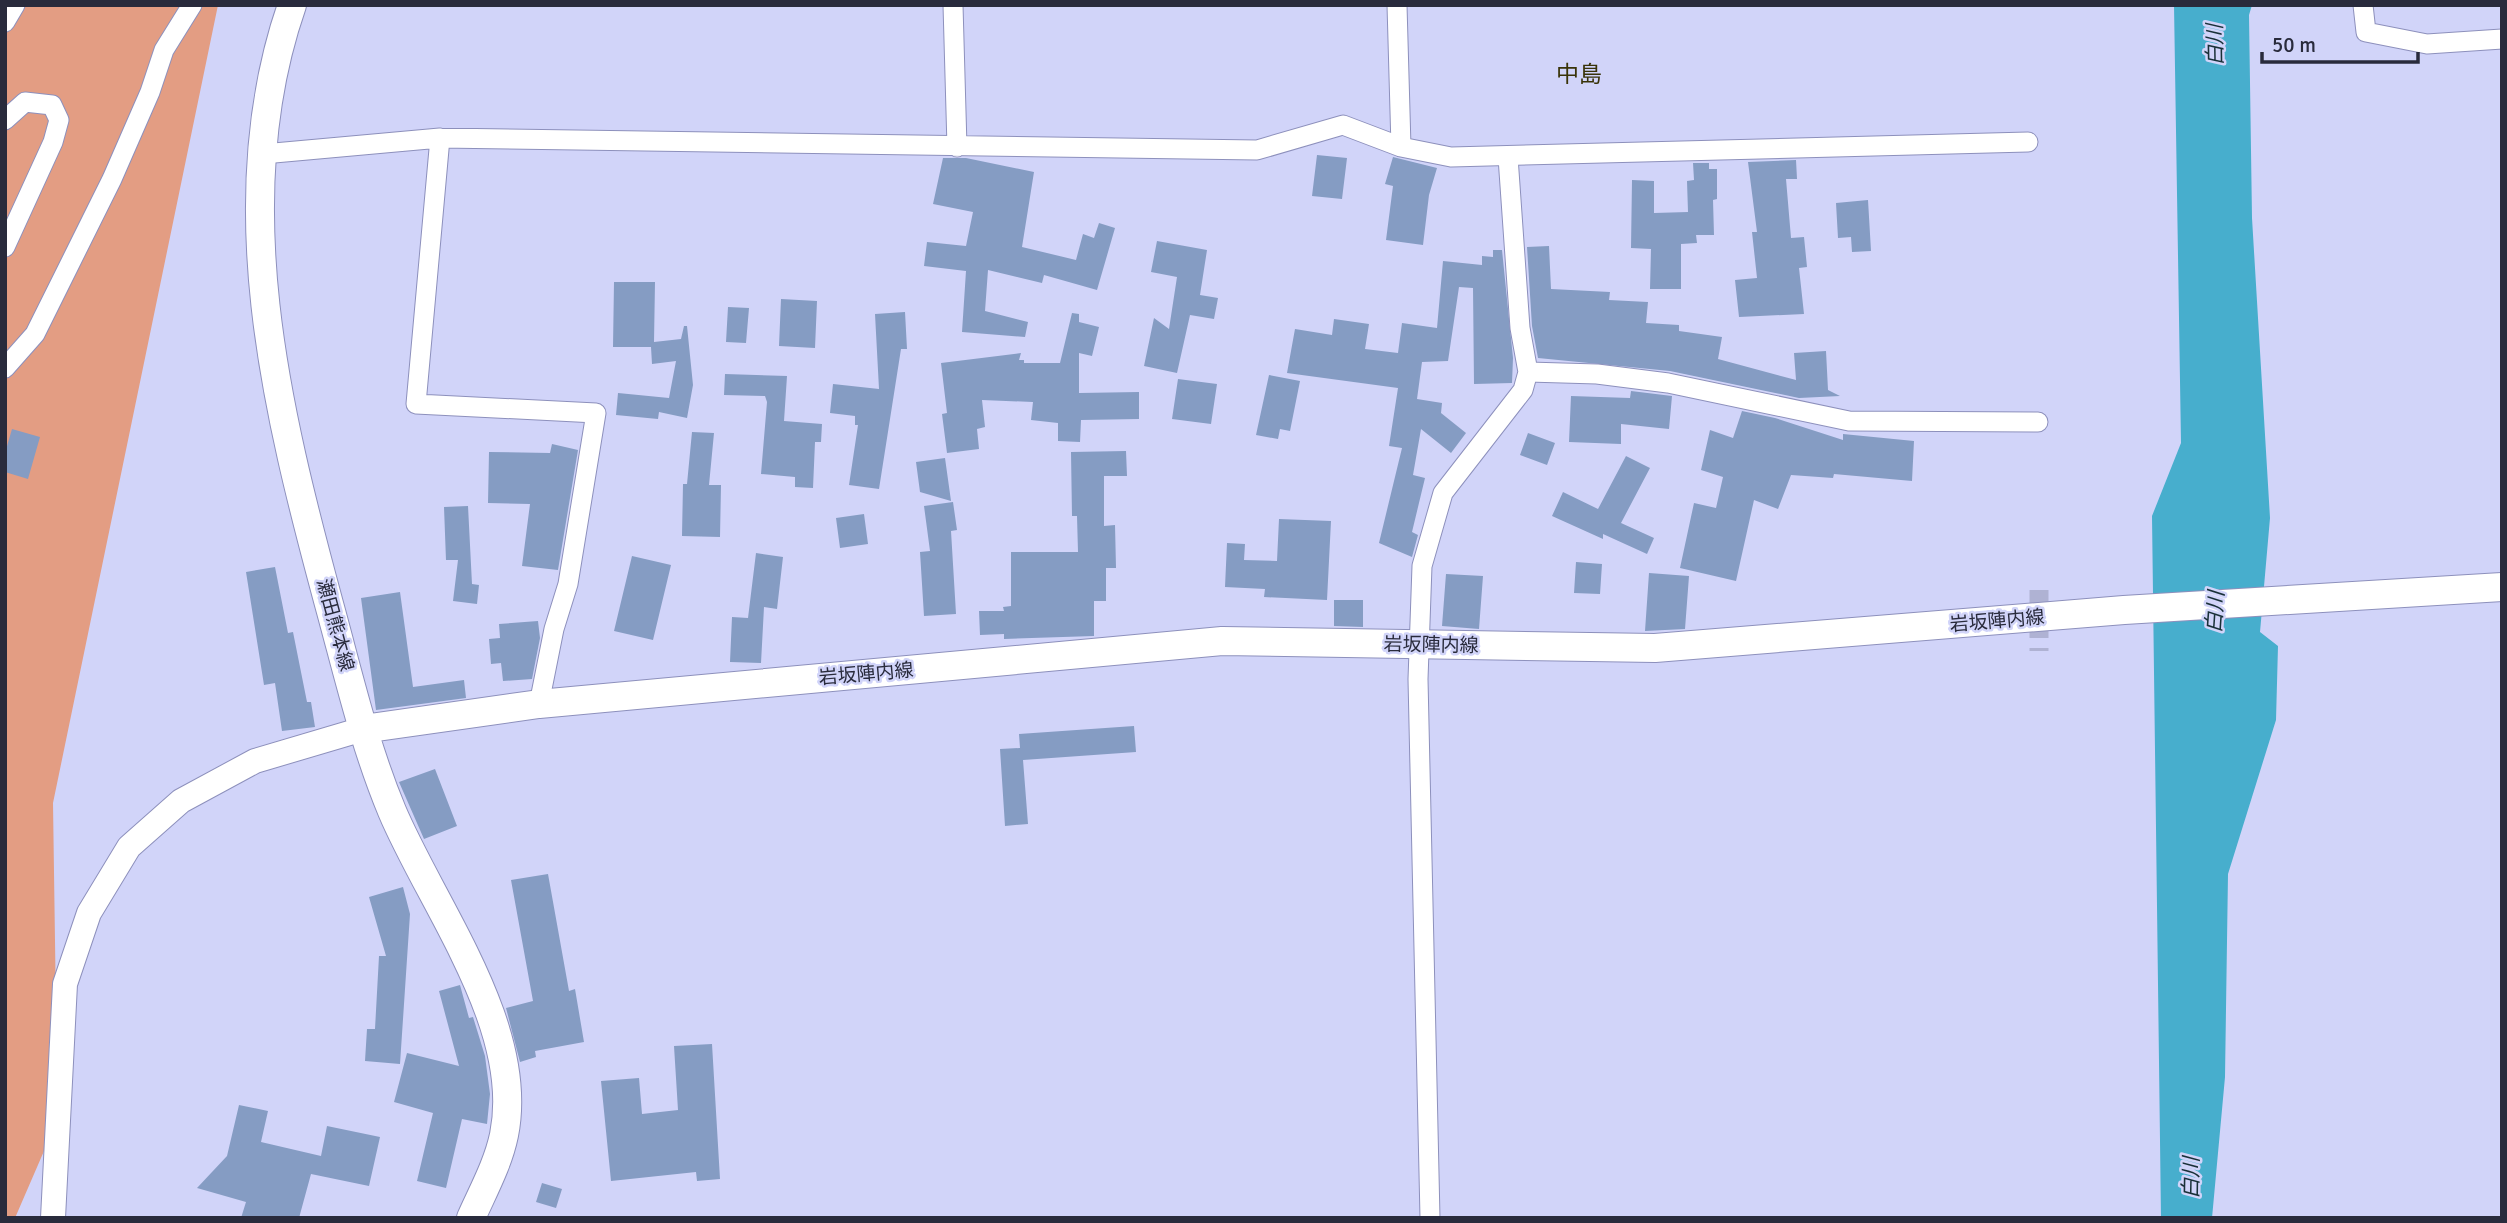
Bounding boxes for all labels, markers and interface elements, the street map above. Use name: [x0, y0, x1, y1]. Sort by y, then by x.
scale bar: [2262, 21, 2418, 65]
water label: 白川: [2202, 22, 2228, 66]
text: 50 m: [2272, 32, 2316, 58]
district label: 中島: [1556, 60, 1602, 89]
street label: 瀬田熊本線: [311, 576, 359, 674]
water label: 白川: [2201, 588, 2230, 634]
street label: 岩坂陣内線: [1949, 605, 2045, 637]
street label: 岩坂陣内線: [1383, 632, 1479, 658]
street label: 岩坂陣内線: [818, 658, 914, 690]
water label: 白川: [2178, 1155, 2204, 1199]

